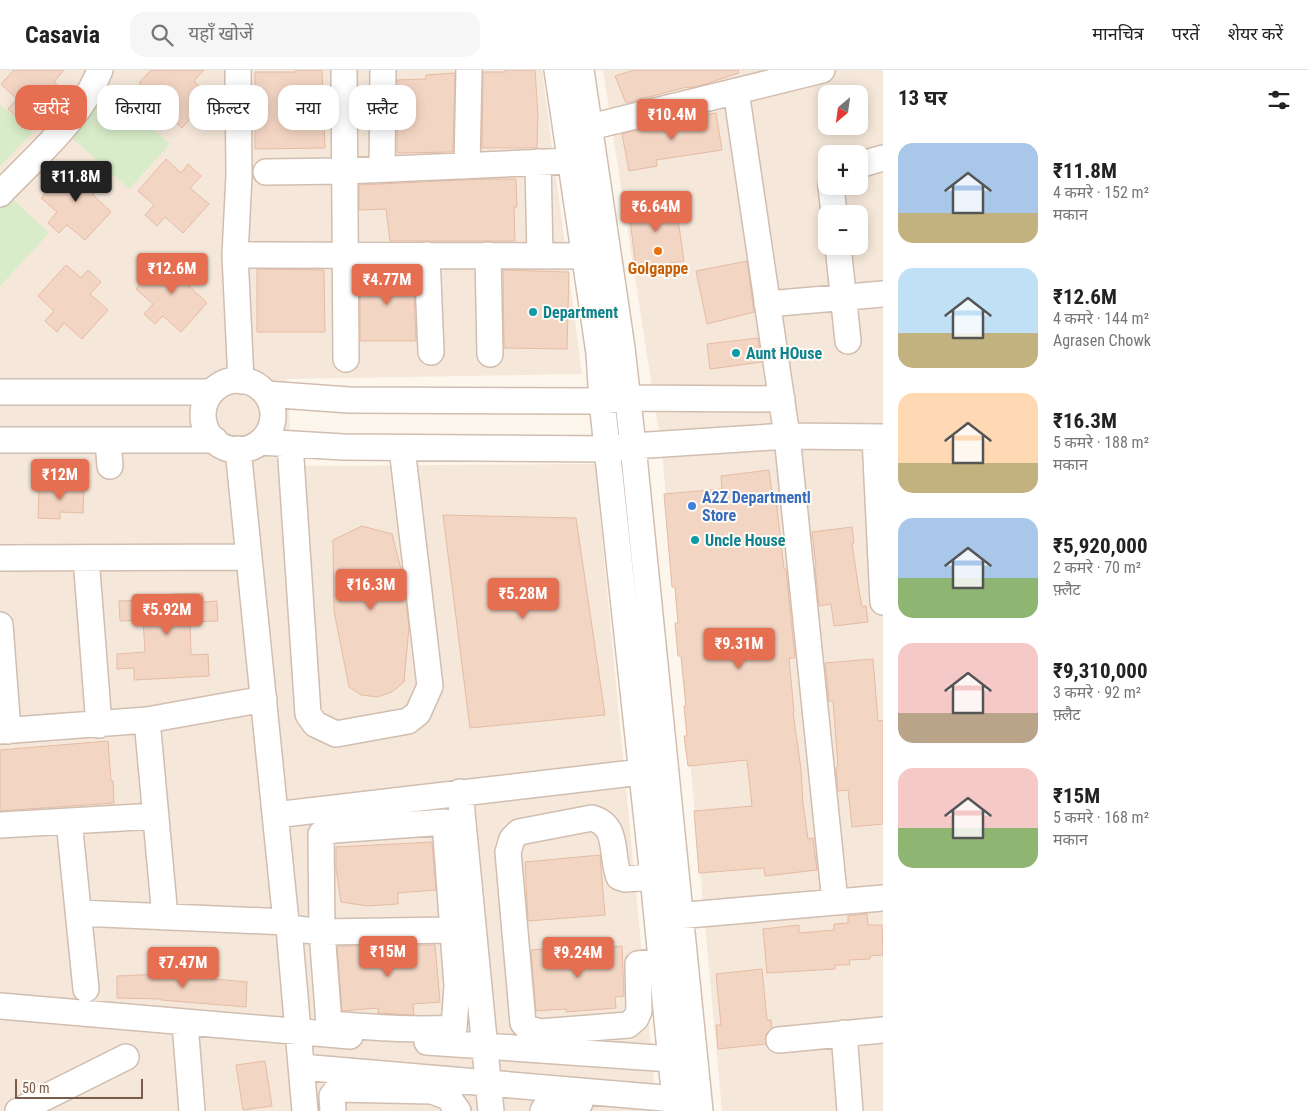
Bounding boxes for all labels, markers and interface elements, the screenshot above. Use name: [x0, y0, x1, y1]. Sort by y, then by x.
search box: [130, 12, 480, 57]
text: Casavia: [25, 21, 100, 49]
icon: search: [148, 21, 176, 49]
text: यहाँ खोजें: [188, 22, 253, 45]
text: मानचित्र: [1092, 23, 1144, 44]
text: परतें: [1172, 23, 1200, 44]
text: शेयर करें: [1228, 23, 1283, 44]
chip: खरीदें: [15, 85, 87, 130]
chip: किराया: [97, 85, 179, 130]
chip: फ़िल्टर: [189, 85, 268, 130]
chip: नया: [278, 85, 339, 130]
chip: फ़्लैट: [349, 85, 416, 130]
north arrow: [818, 85, 868, 135]
map controls: [818, 85, 868, 255]
text: 13 घर: [898, 86, 947, 110]
icon: filters: [1265, 86, 1293, 114]
pin: ₹10.4M: [631, 98, 713, 141]
text: ₹10.4M: [648, 105, 696, 124]
button: +: [818, 145, 868, 195]
text: ₹11.8M: [1053, 159, 1117, 183]
pin: ₹11.8M: [35, 160, 117, 203]
icon: home: [938, 163, 998, 223]
text: ₹11.8M: [52, 167, 100, 186]
text: 4 कमरे · 152 m²: [1053, 183, 1149, 202]
pin: ₹6.64M: [615, 190, 697, 233]
text: ₹6.64M: [632, 197, 680, 216]
button: −: [818, 205, 868, 255]
text: मकान: [1053, 205, 1088, 224]
marker: Golgappe: [652, 245, 664, 257]
pin: ₹12.6M: [131, 252, 213, 295]
text: ₹12.6M: [148, 259, 196, 278]
place label: Golgappe: [628, 259, 689, 278]
pin: ₹4.77M: [346, 264, 428, 306]
text: ₹4.77M: [363, 270, 411, 289]
text: ₹12.6M: [1053, 285, 1117, 309]
icon: home: [938, 288, 998, 348]
place label: Department: [543, 303, 618, 322]
marker: Department: [527, 306, 539, 318]
text: 4 कमरे · 144 m²: [1053, 309, 1149, 328]
text: Agrasen Chowk: [1053, 331, 1151, 350]
place label: Aunt HOuse: [746, 344, 822, 363]
marker: Aunt HOuse: [730, 347, 742, 359]
text: ₹16.3M: [1053, 409, 1117, 433]
icon: home: [938, 413, 998, 473]
text: 5 कमरे · 188 m²: [1053, 433, 1149, 452]
text: मकान: [1053, 455, 1088, 474]
pin: ₹12M: [30, 458, 90, 501]
text: ₹12M: [42, 465, 78, 484]
place label: A2Z Departmentl Store: [702, 488, 811, 525]
marker: A2Z Departmentl Store: [686, 500, 698, 512]
place label: Uncle House: [705, 531, 786, 550]
marker: Uncle House: [689, 534, 701, 546]
text: ₹5,920,000: [1053, 534, 1148, 558]
icon: home: [938, 538, 998, 598]
text: 2 कमरे · 70 m²: [1053, 558, 1141, 577]
pin: ₹16.3M: [330, 568, 412, 611]
text: ₹16.3M: [347, 575, 395, 594]
pin: ₹5.28M: [482, 578, 564, 620]
text: फ़्लैट: [1053, 580, 1081, 599]
text: ₹5.28M: [499, 584, 547, 603]
pin: ₹5.92M: [126, 594, 208, 636]
text: ₹5.92M: [143, 600, 191, 619]
pin: ₹9.31M: [698, 628, 780, 670]
text: ₹9.31M: [715, 634, 763, 653]
text: ₹9,310,000: [1053, 659, 1148, 683]
icon: home: [938, 663, 998, 723]
text: 3 कमरे · 92 m²: [1053, 683, 1141, 702]
text: फ़्लैट: [1053, 705, 1081, 724]
text: ₹15M: [1053, 784, 1100, 808]
icon: home: [938, 788, 998, 848]
text: 5 कमरे · 168 m²: [1053, 808, 1149, 827]
text: मकान: [1053, 830, 1088, 849]
pin: ₹15M: [358, 936, 418, 978]
pin: ₹9.24M: [537, 936, 619, 979]
text: ₹15M: [370, 942, 406, 961]
text: ₹9.24M: [554, 943, 602, 962]
pin: ₹7.47M: [142, 946, 224, 989]
text: ₹7.47M: [159, 953, 207, 972]
scale bar: [15, 1076, 142, 1099]
text: 50 m: [22, 1080, 50, 1096]

